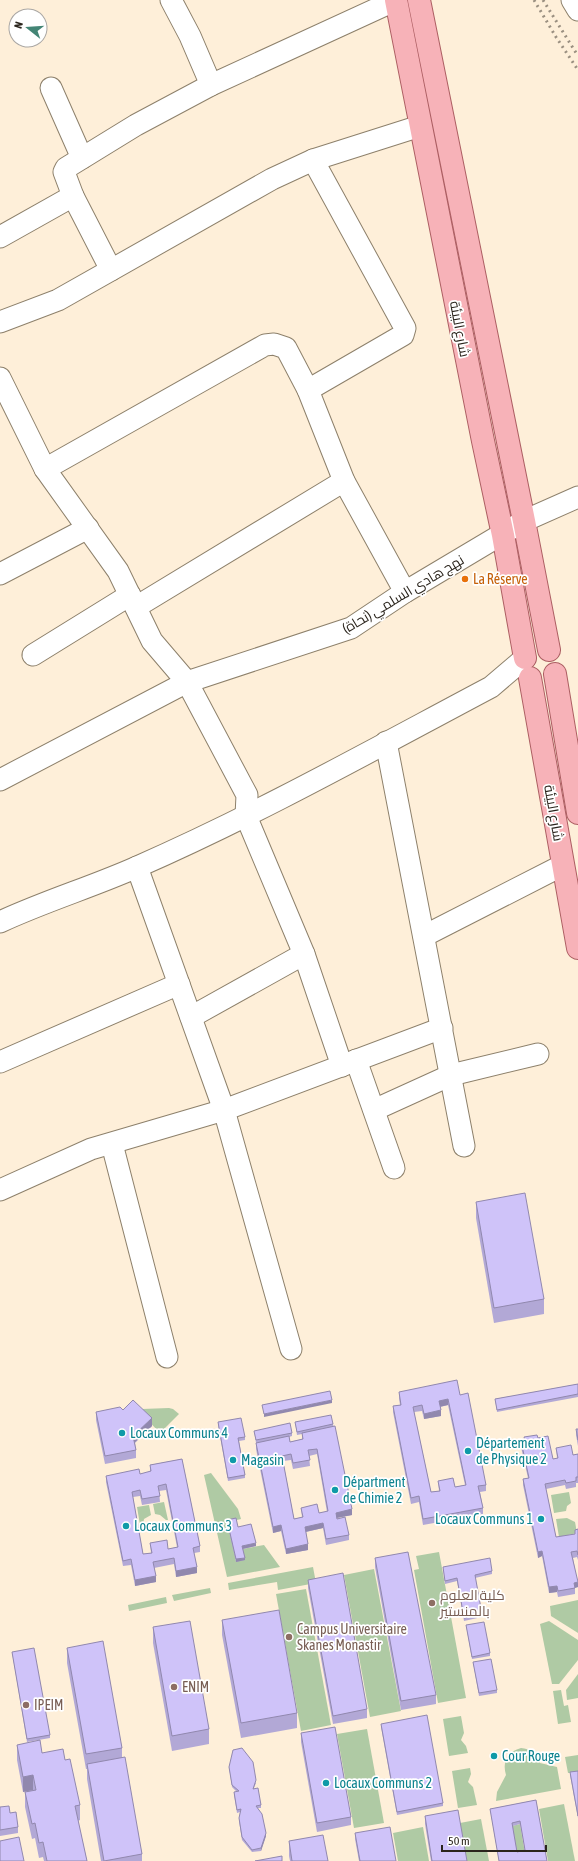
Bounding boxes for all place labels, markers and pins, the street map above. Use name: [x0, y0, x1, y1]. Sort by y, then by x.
place label: La Réserve: [473, 571, 528, 587]
marker: La Réserve: [460, 574, 470, 584]
place label: Locaux Communs 4: [130, 1425, 228, 1441]
marker: Locaux Communs 4: [117, 1428, 127, 1438]
place label: Département de Physique 2: [476, 1435, 547, 1467]
marker: Département de Physique 2: [463, 1446, 473, 1456]
place label: Magasin: [241, 1452, 284, 1468]
marker: Magasin: [228, 1455, 238, 1465]
place label: Départment de Chimie 2: [343, 1474, 406, 1506]
marker: Départment de Chimie 2: [330, 1485, 340, 1495]
place label: Locaux Communs 1: [435, 1511, 533, 1527]
marker: Locaux Communs 1: [536, 1514, 546, 1524]
place label: Locaux Communs 3: [134, 1518, 232, 1534]
marker: Locaux Communs 3: [121, 1521, 131, 1531]
place label: كلية العلوم بالمنستير: [439, 1587, 505, 1619]
marker: كلية العلوم بالمنستير: [427, 1598, 437, 1608]
place label: Campus Universitaire Skanes Monastir: [297, 1621, 407, 1653]
marker: Campus Universitaire Skanes Monastir: [284, 1632, 294, 1642]
place label: ENIM: [182, 1679, 209, 1695]
marker: ENIM: [169, 1682, 179, 1692]
place label: IPEIM: [34, 1697, 63, 1713]
marker: IPEIM: [21, 1700, 31, 1710]
place label: Cour Rouge: [502, 1748, 560, 1764]
marker: Cour Rouge: [489, 1751, 499, 1761]
place label: Locaux Communs 2: [334, 1775, 432, 1791]
marker: Locaux Communs 2: [321, 1778, 331, 1788]

